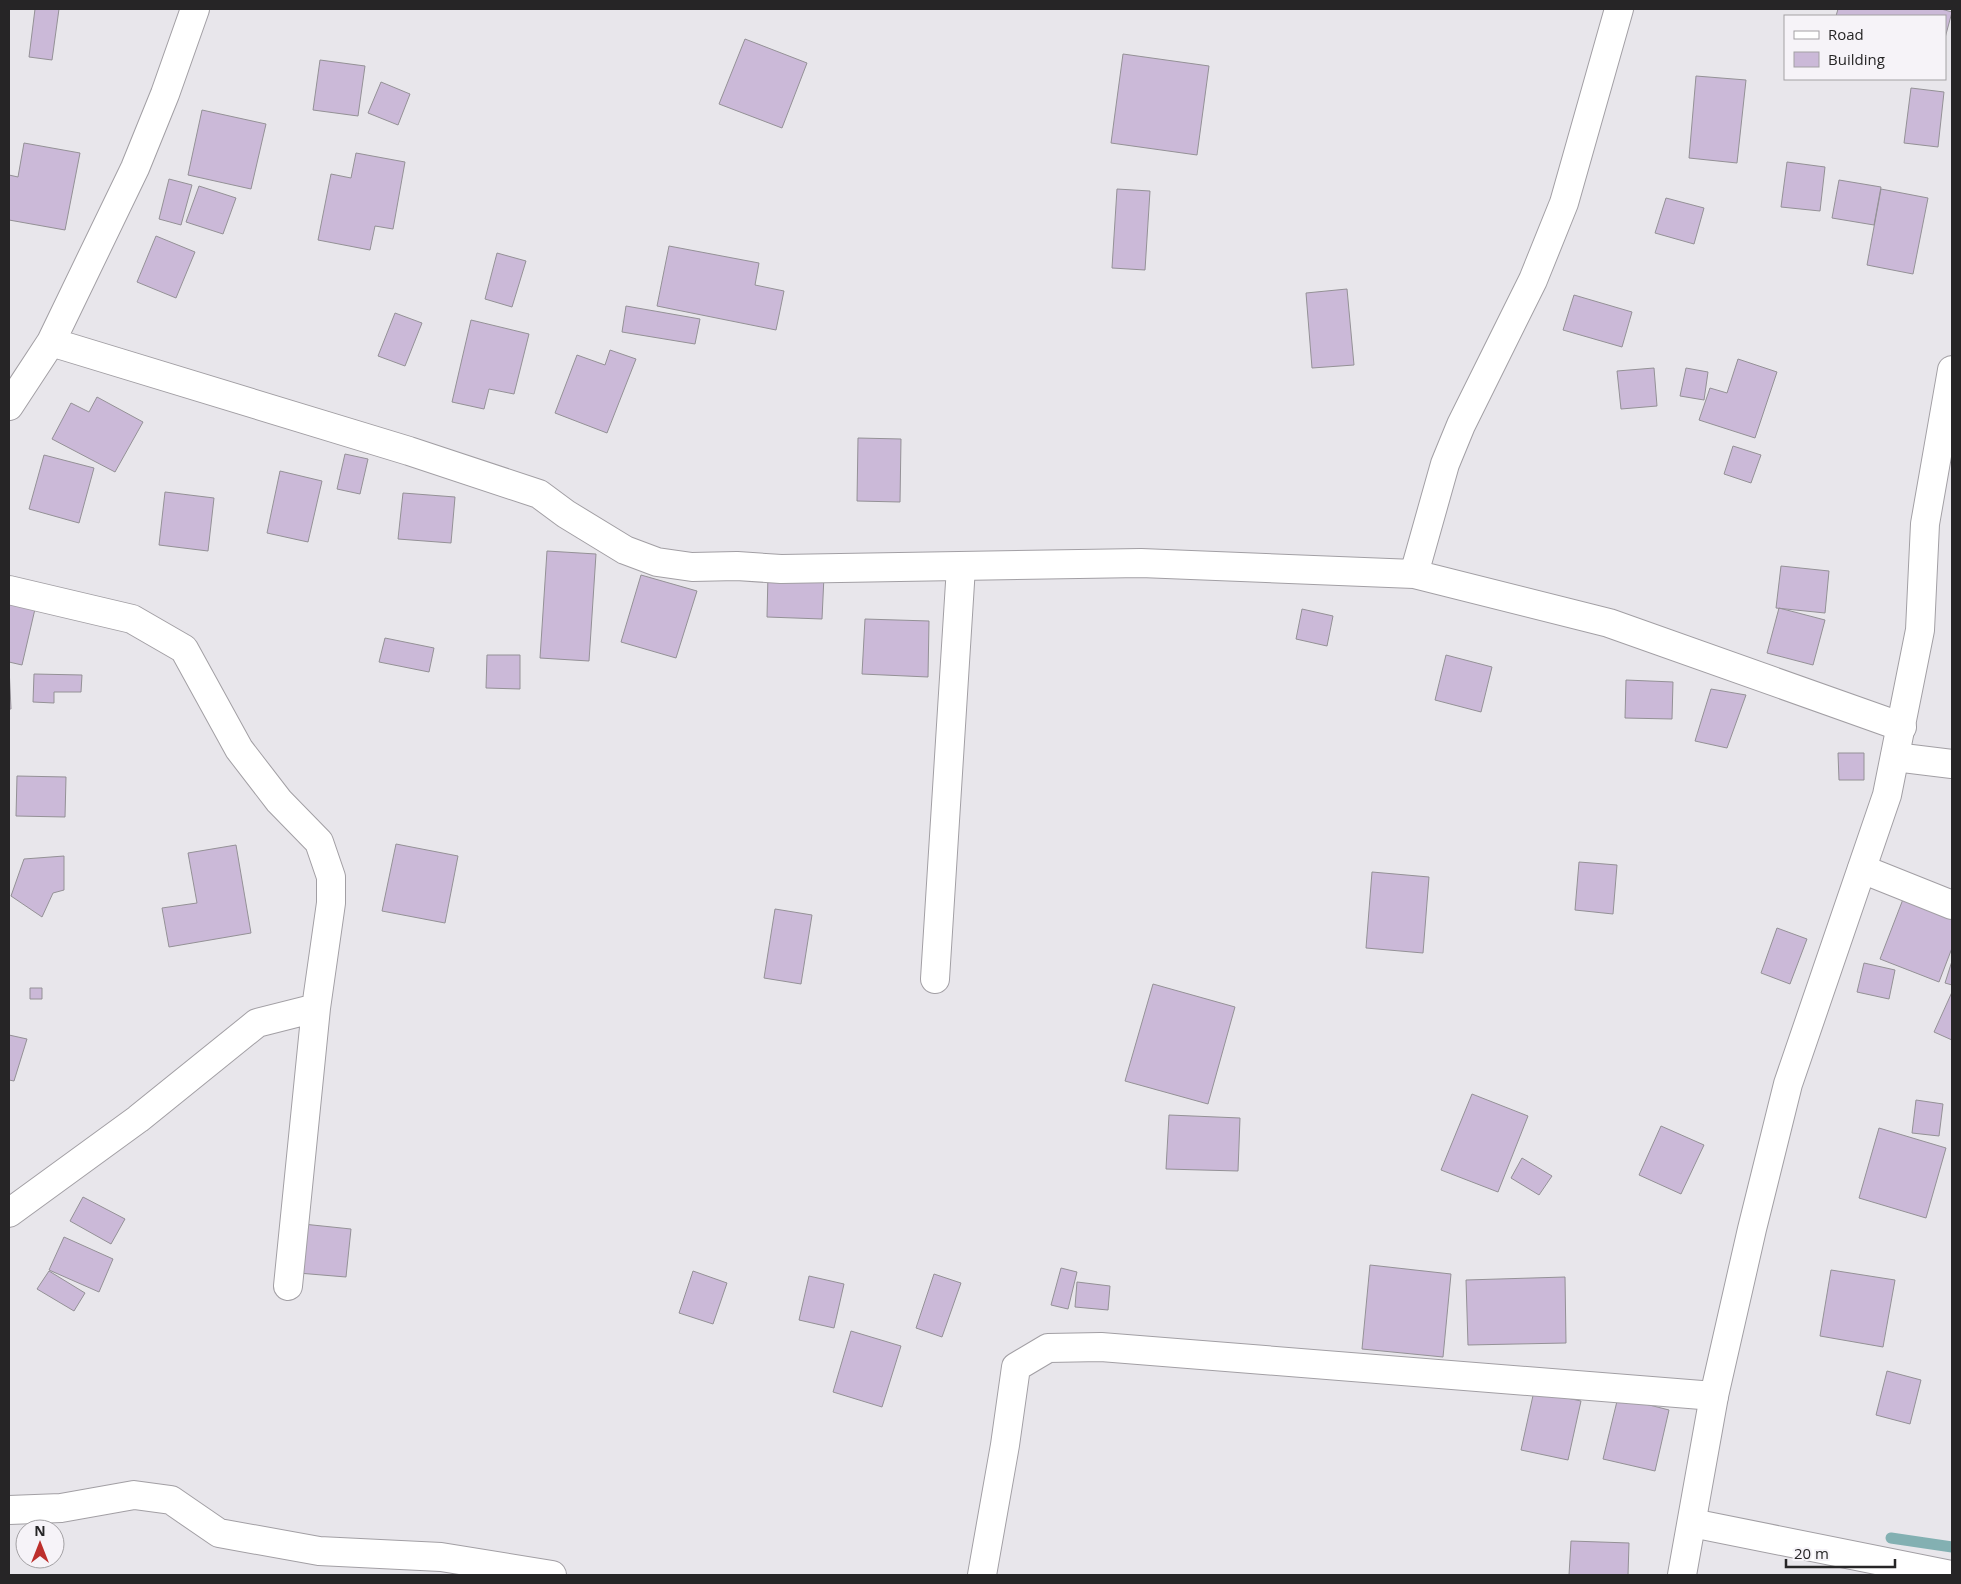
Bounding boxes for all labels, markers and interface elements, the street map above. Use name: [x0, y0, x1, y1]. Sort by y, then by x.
legend: [1784, 15, 1946, 80]
text: Road: [1828, 24, 1864, 44]
text: Building: [1828, 49, 1885, 69]
north arrow: [15, 1519, 65, 1569]
text: N: [34, 1521, 46, 1540]
scale bar: [1786, 1536, 1895, 1568]
text: 20 m: [1794, 1543, 1829, 1563]

